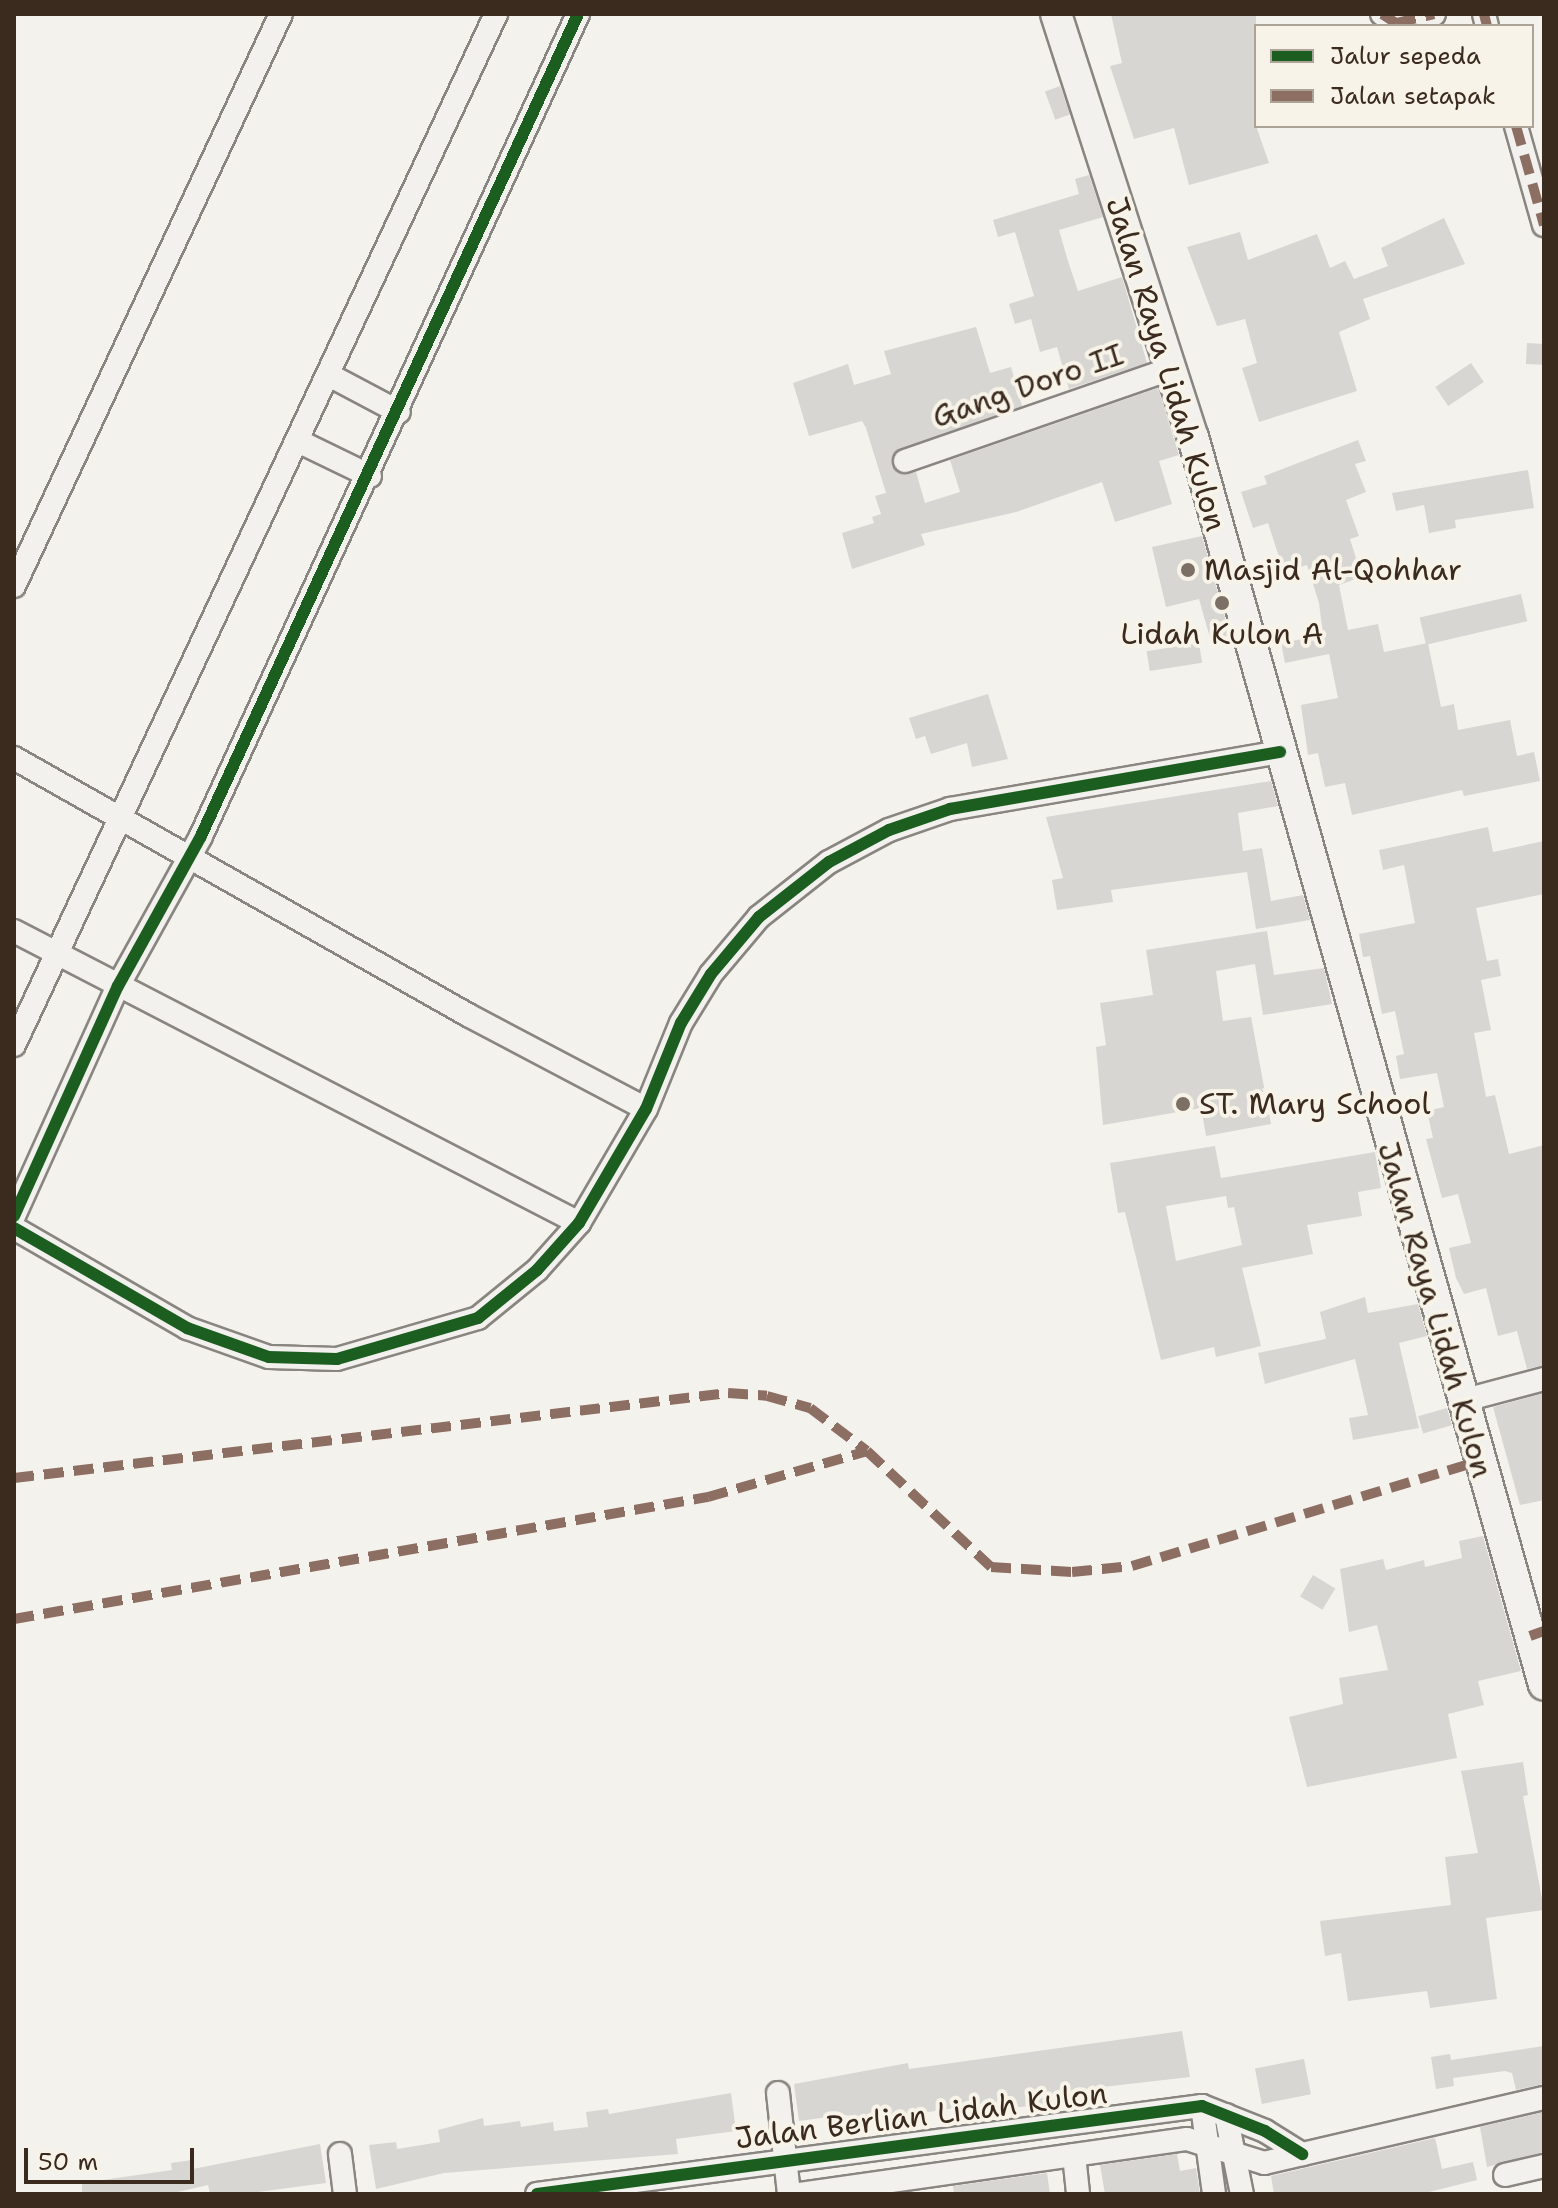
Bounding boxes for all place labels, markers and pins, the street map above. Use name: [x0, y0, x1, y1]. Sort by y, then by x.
place label: Masjid Al-Qohhar: [1204, 552, 1462, 588]
marker: Masjid Al-Qohhar: [1179, 561, 1197, 579]
marker: Lidah Kulon A: [1213, 594, 1231, 612]
place label: Lidah Kulon A: [1121, 616, 1323, 652]
place label: ST. Mary School: [1199, 1086, 1431, 1122]
marker: ST. Mary School: [1174, 1095, 1192, 1113]

